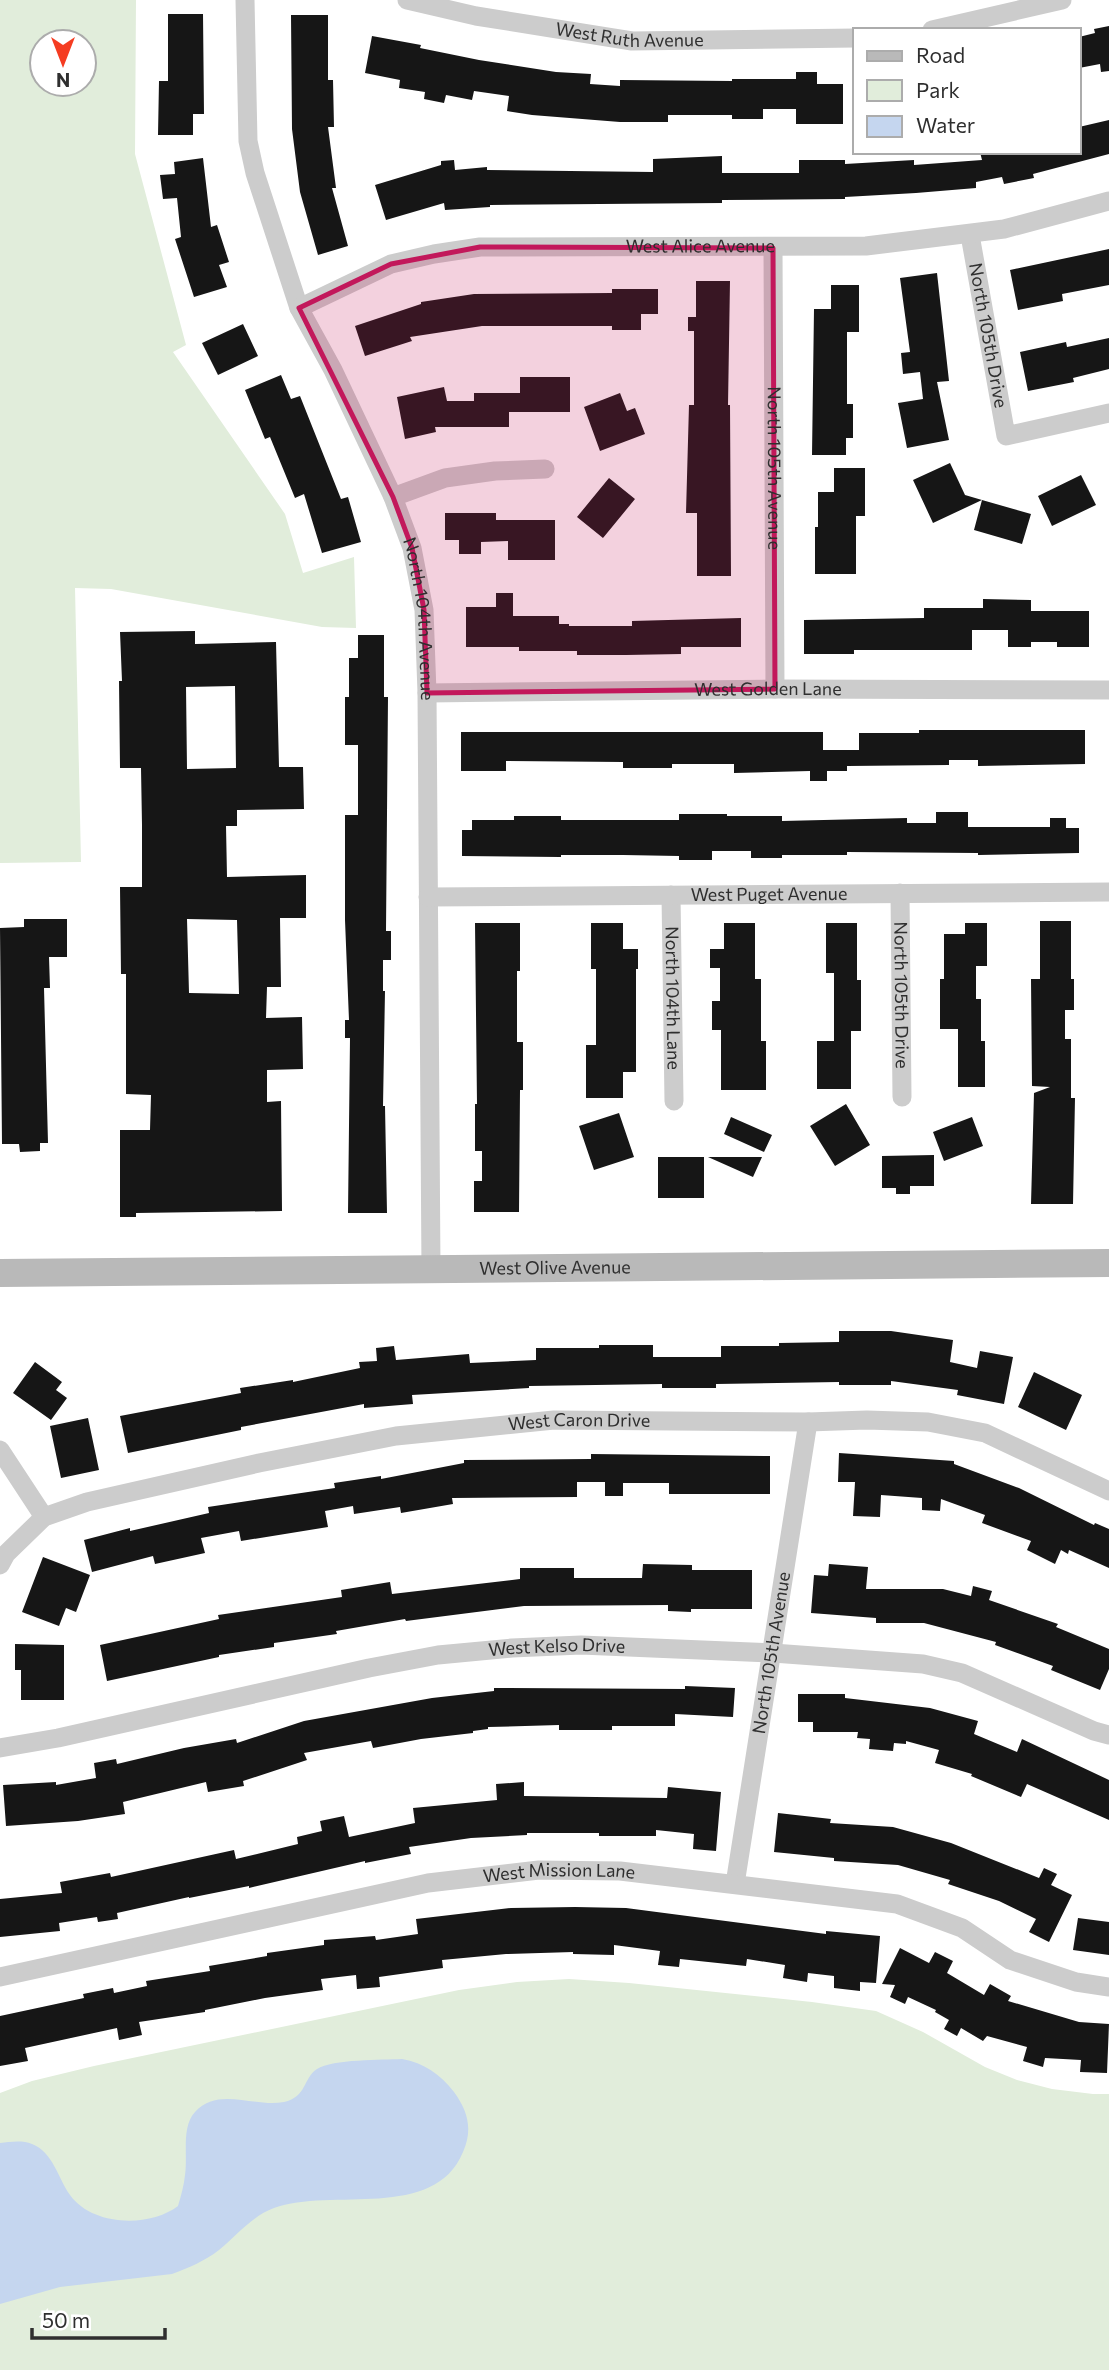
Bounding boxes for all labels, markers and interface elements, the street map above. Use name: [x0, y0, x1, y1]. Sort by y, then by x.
street label: West Ruth Avenue: [554, 17, 704, 51]
north arrow: [28, 28, 98, 98]
legend: [853, 28, 1081, 154]
text: Road: [916, 42, 965, 67]
text: N: [56, 69, 70, 92]
text: Park: [916, 77, 960, 102]
text: Water: [916, 112, 975, 137]
street label: West Alice Avenue: [626, 234, 775, 257]
street label: North 105th Drive: [965, 261, 1013, 410]
street label: North 105th Avenue: [764, 386, 786, 550]
street label: North 104th Avenue: [399, 534, 439, 701]
street label: West Golden Lane: [694, 677, 842, 700]
street label: West Puget Avenue: [690, 882, 847, 905]
street label: North 105th Drive: [890, 921, 914, 1069]
street label: North 104th Lane: [661, 926, 686, 1070]
street label: West Olive Avenue: [479, 1255, 631, 1279]
street label: West Caron Drive: [507, 1408, 650, 1435]
street label: North 105th Avenue: [747, 1570, 794, 1735]
street label: West Kelso Drive: [487, 1633, 626, 1660]
street label: West Mission Lane: [482, 1857, 637, 1886]
scale bar: [32, 2296, 164, 2340]
text: 50 m: [42, 2307, 90, 2332]

